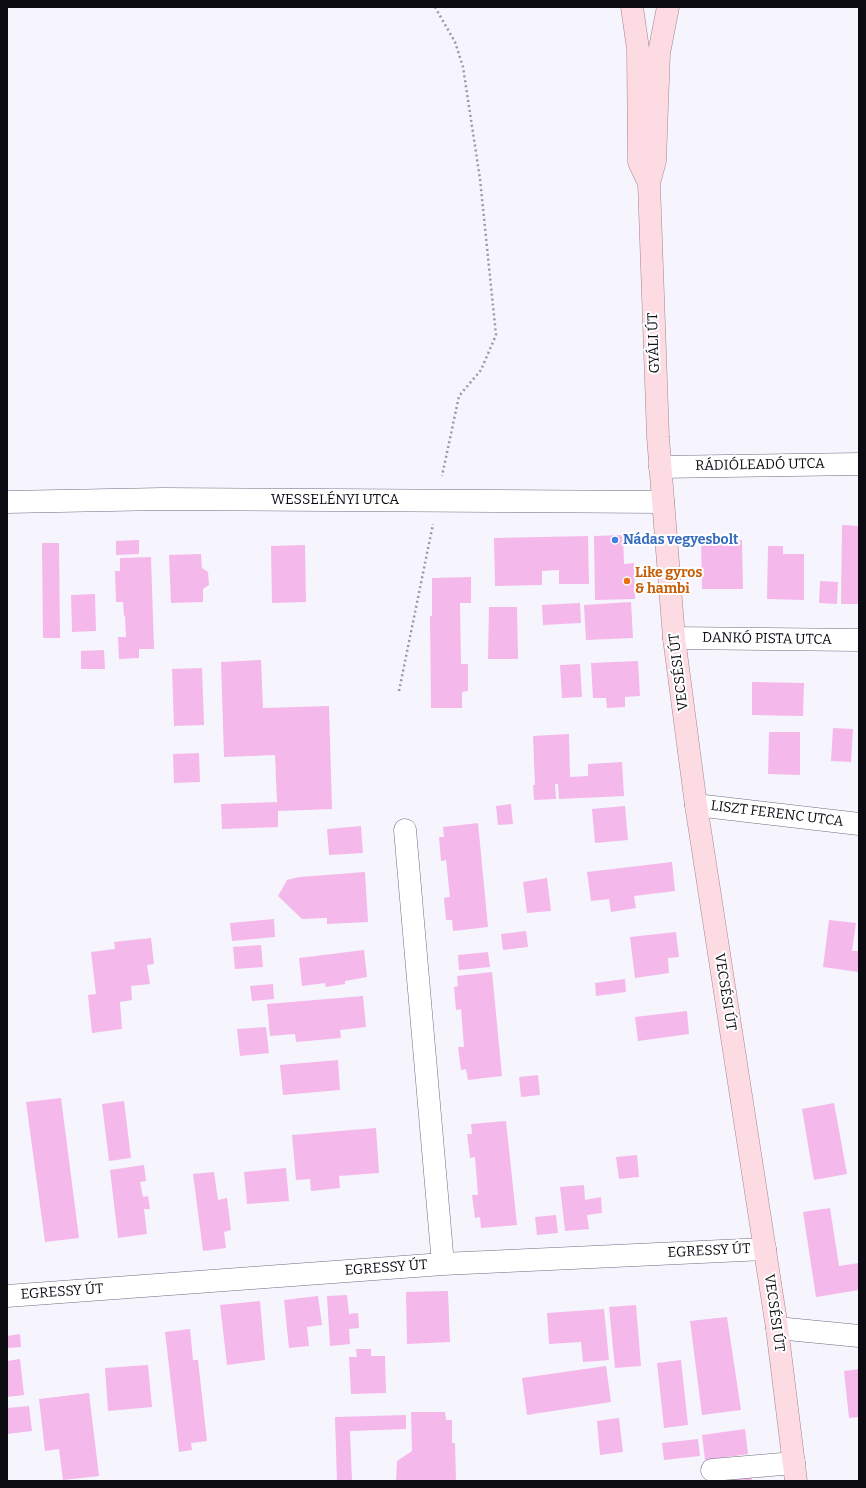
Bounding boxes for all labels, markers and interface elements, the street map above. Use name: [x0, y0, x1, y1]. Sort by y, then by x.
street label: GYÁLI ÚT: [645, 312, 663, 374]
street label: RÁDIÓLEADÓ UTCA: [695, 455, 825, 475]
street label: WESSELÉNYI UTCA: [271, 492, 399, 508]
place label: Nádas vegyesbolt: [623, 532, 739, 548]
marker: Nádas vegyesbolt: [610, 535, 620, 545]
place label: Like gyros & hambi: [635, 565, 702, 598]
marker: Like gyros & hambi: [622, 576, 632, 586]
street label: DANKÓ PISTA UTCA: [702, 629, 832, 649]
street label: VECSÉSI ÚT: [666, 632, 692, 712]
street label: LISZT FERENC UTCA: [710, 798, 844, 830]
street label: VECSÉSI ÚT: [711, 952, 739, 1032]
street label: EGRESSY ÚT: [667, 1240, 751, 1262]
street label: EGRESSY ÚT: [344, 1257, 428, 1279]
street label: VECSÉSI ÚT: [760, 1273, 788, 1353]
street label: EGRESSY ÚT: [20, 1281, 104, 1303]

